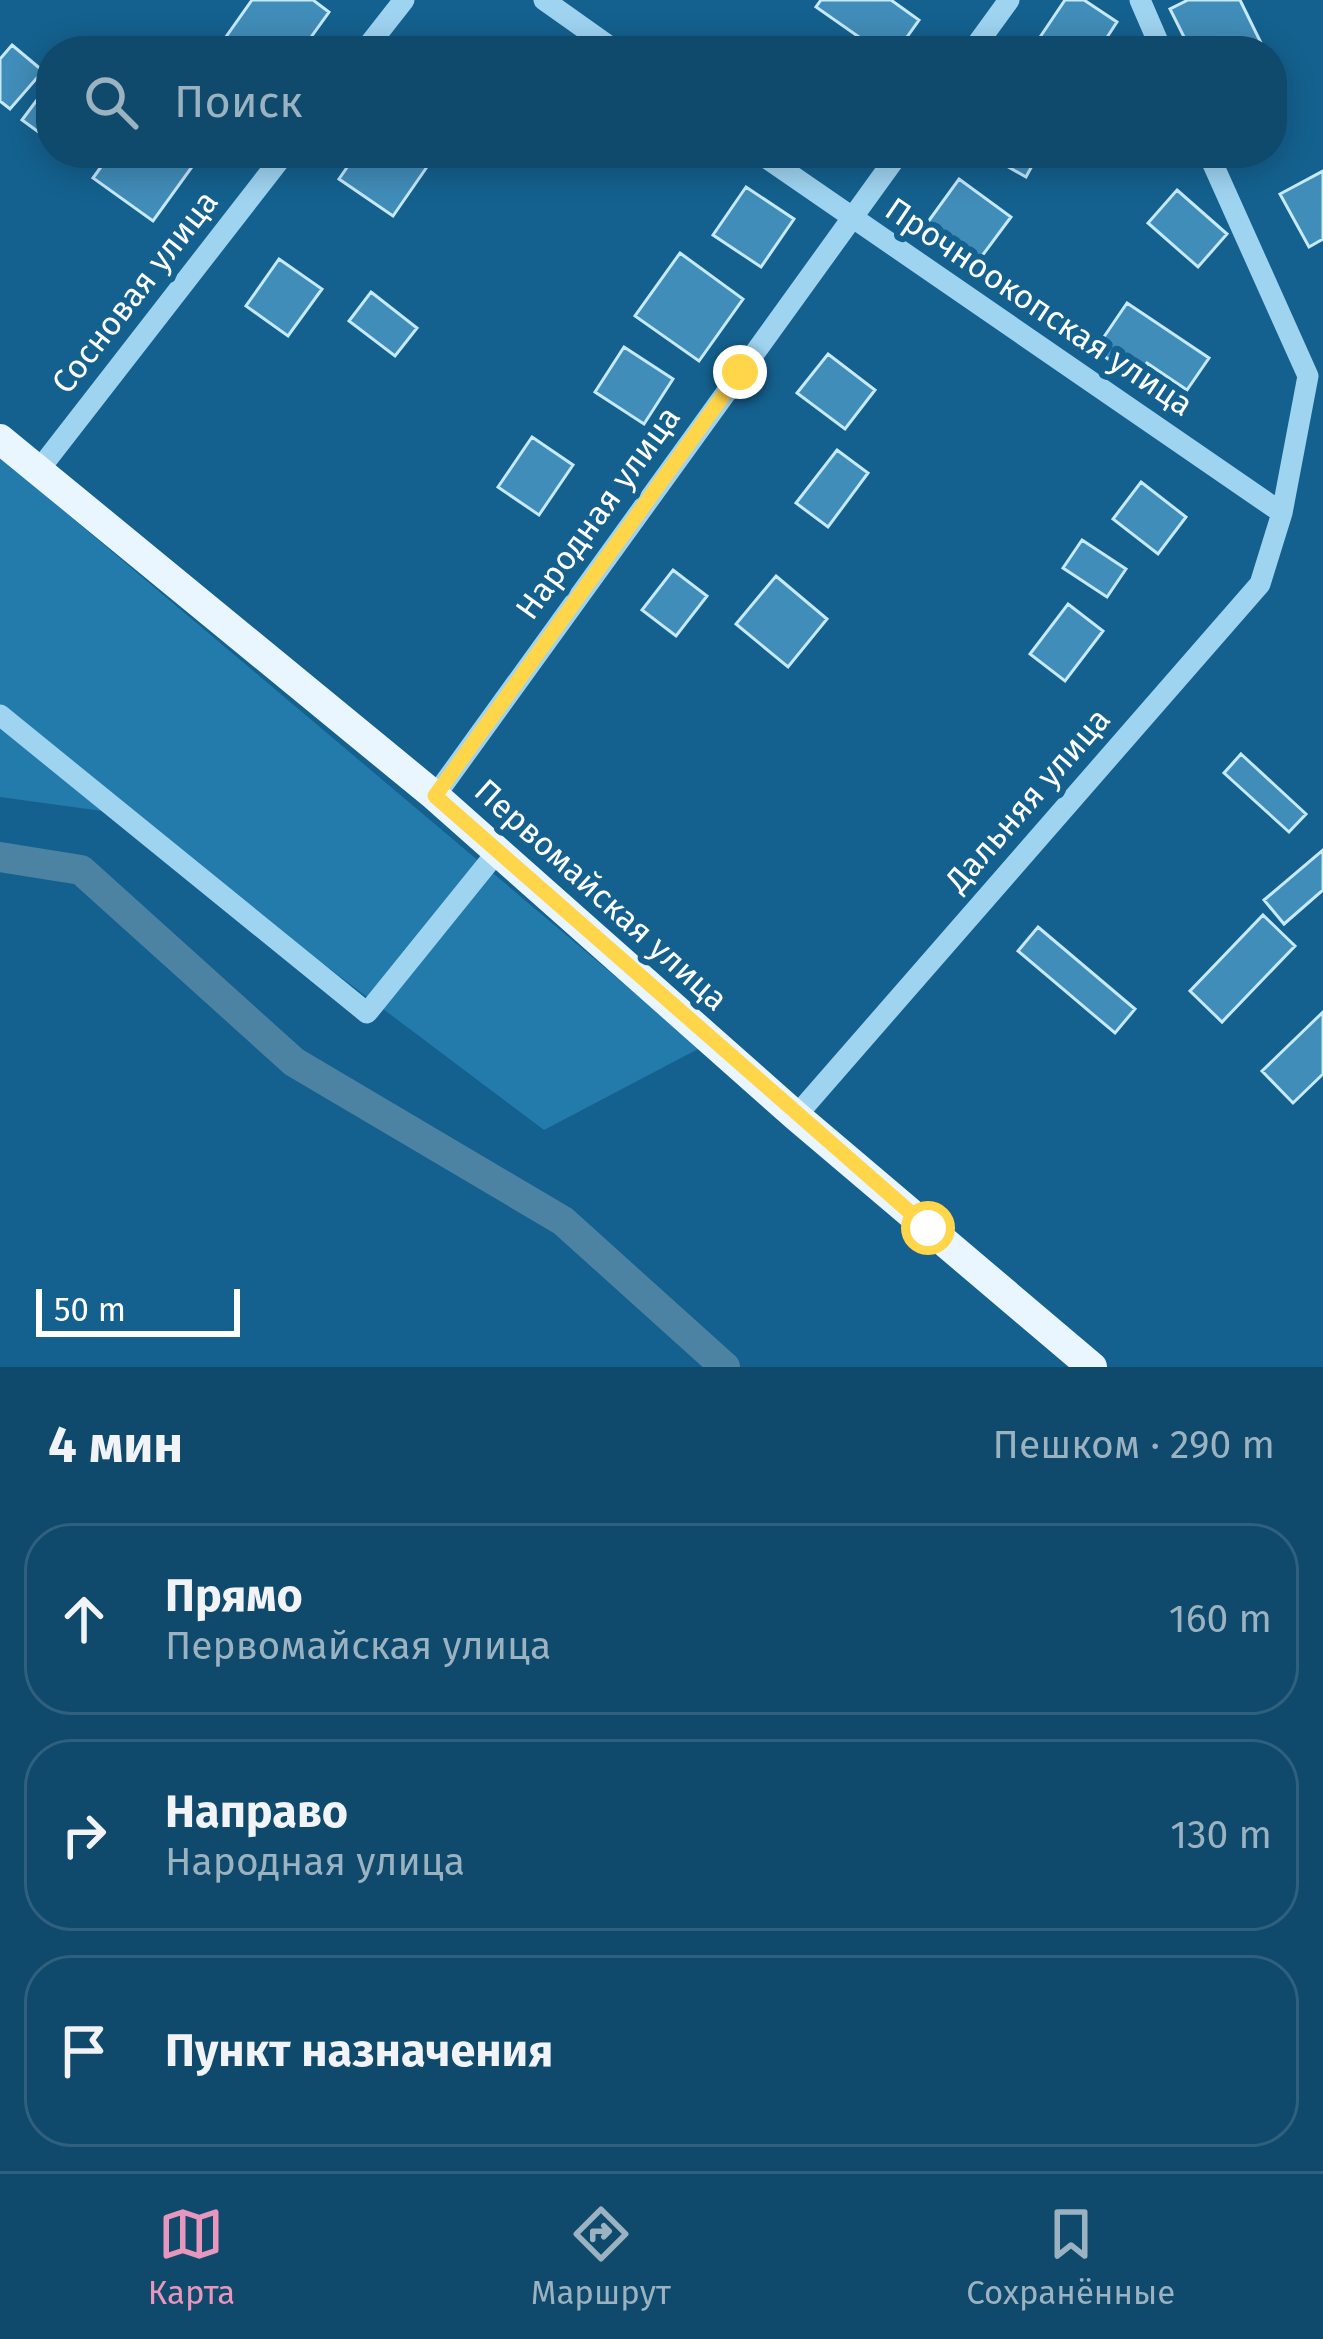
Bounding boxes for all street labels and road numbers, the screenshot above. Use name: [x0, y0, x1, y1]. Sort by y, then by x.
street label: Сосновая улица: [43, 182, 227, 402]
street label: Прочноокопская улица: [878, 189, 1200, 425]
street label: Народная улица: [507, 399, 689, 627]
street label: Дальняя улица: [937, 700, 1119, 901]
street label: Первомайская улица: [466, 771, 736, 1019]

